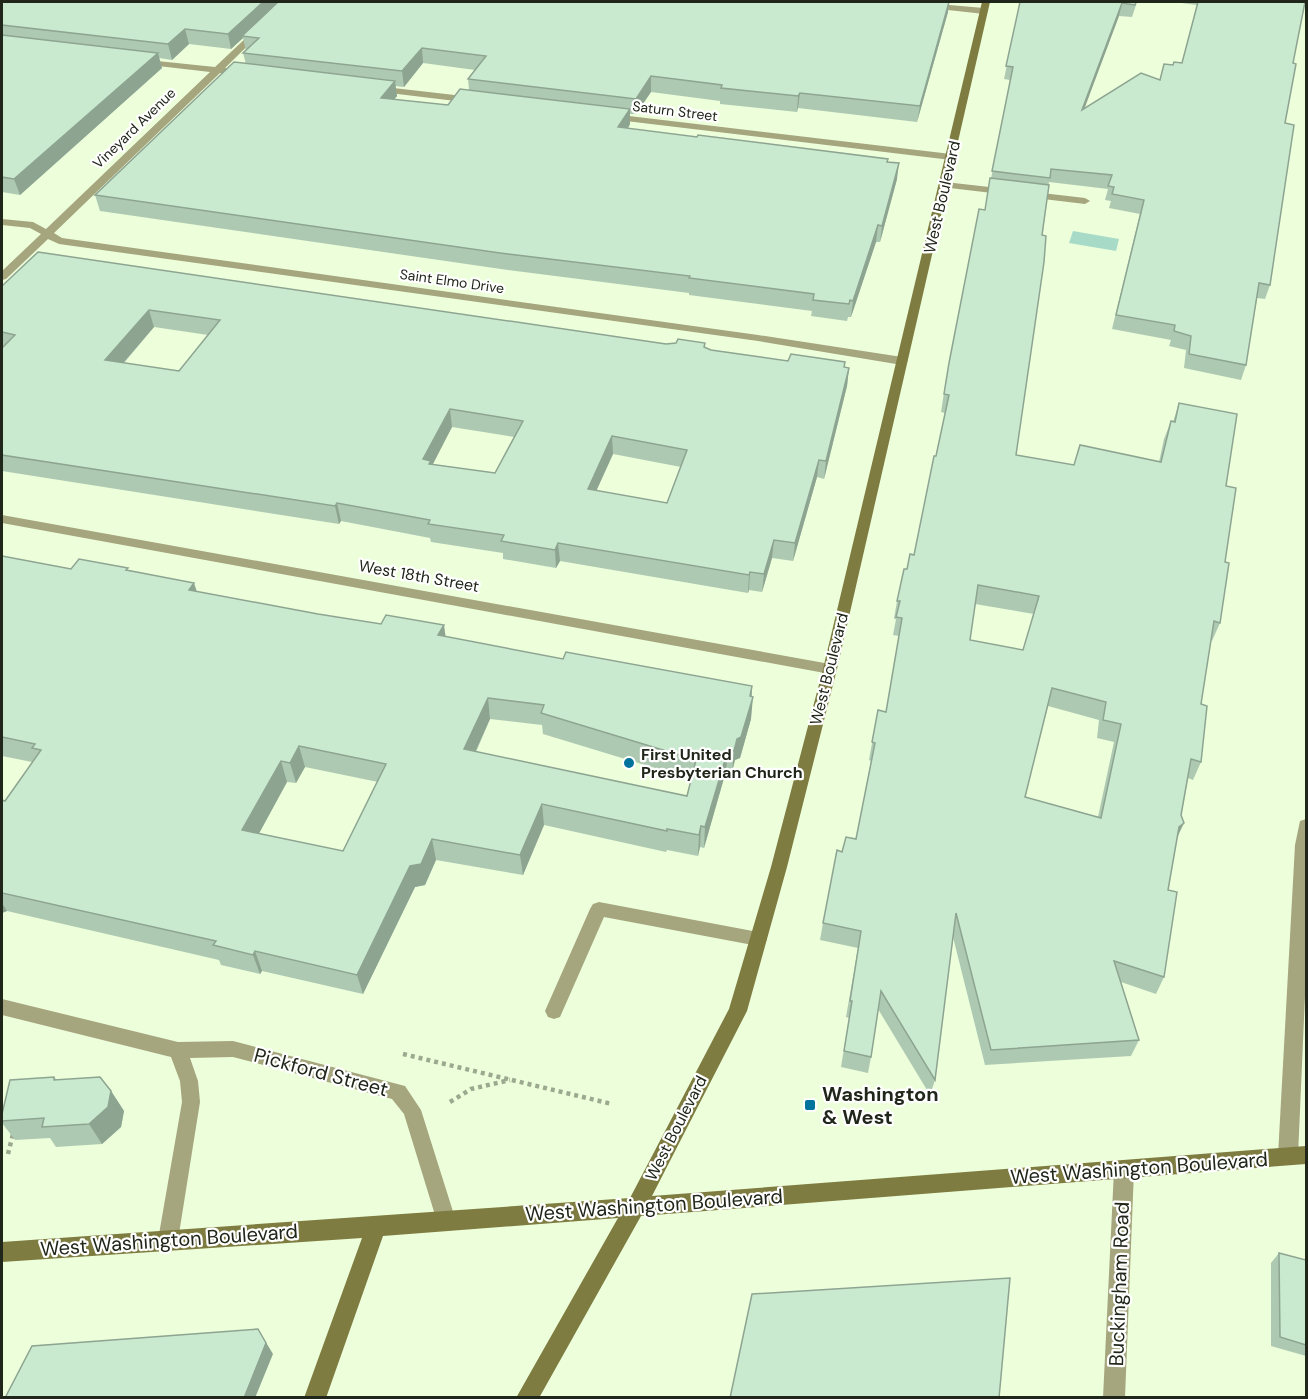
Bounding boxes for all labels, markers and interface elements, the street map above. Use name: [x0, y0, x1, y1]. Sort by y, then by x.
street label: Vineyard Avenue: [89, 84, 179, 172]
street label: Saturn Street: [631, 97, 719, 125]
street label: West Boulevard: [919, 139, 965, 255]
street label: Saint Elmo Drive: [399, 265, 505, 297]
street label: West 18th Street: [357, 555, 481, 597]
street label: West Boulevard: [805, 611, 853, 727]
place label: First United Presbyterian Church: [641, 744, 803, 783]
marker: First United Presbyterian Church: [622, 756, 636, 770]
street label: Pickford Street: [251, 1042, 391, 1102]
street label: West Boulevard: [641, 1072, 711, 1184]
place label: Washington & West: [822, 1081, 939, 1130]
marker: Washington & West: [803, 1098, 817, 1112]
street label: West Washington Boulevard: [1009, 1146, 1269, 1190]
street label: West Washington Boulevard: [524, 1183, 784, 1227]
street label: Buckingham Road: [1103, 1201, 1135, 1367]
street label: West Washington Boulevard: [39, 1218, 299, 1262]

